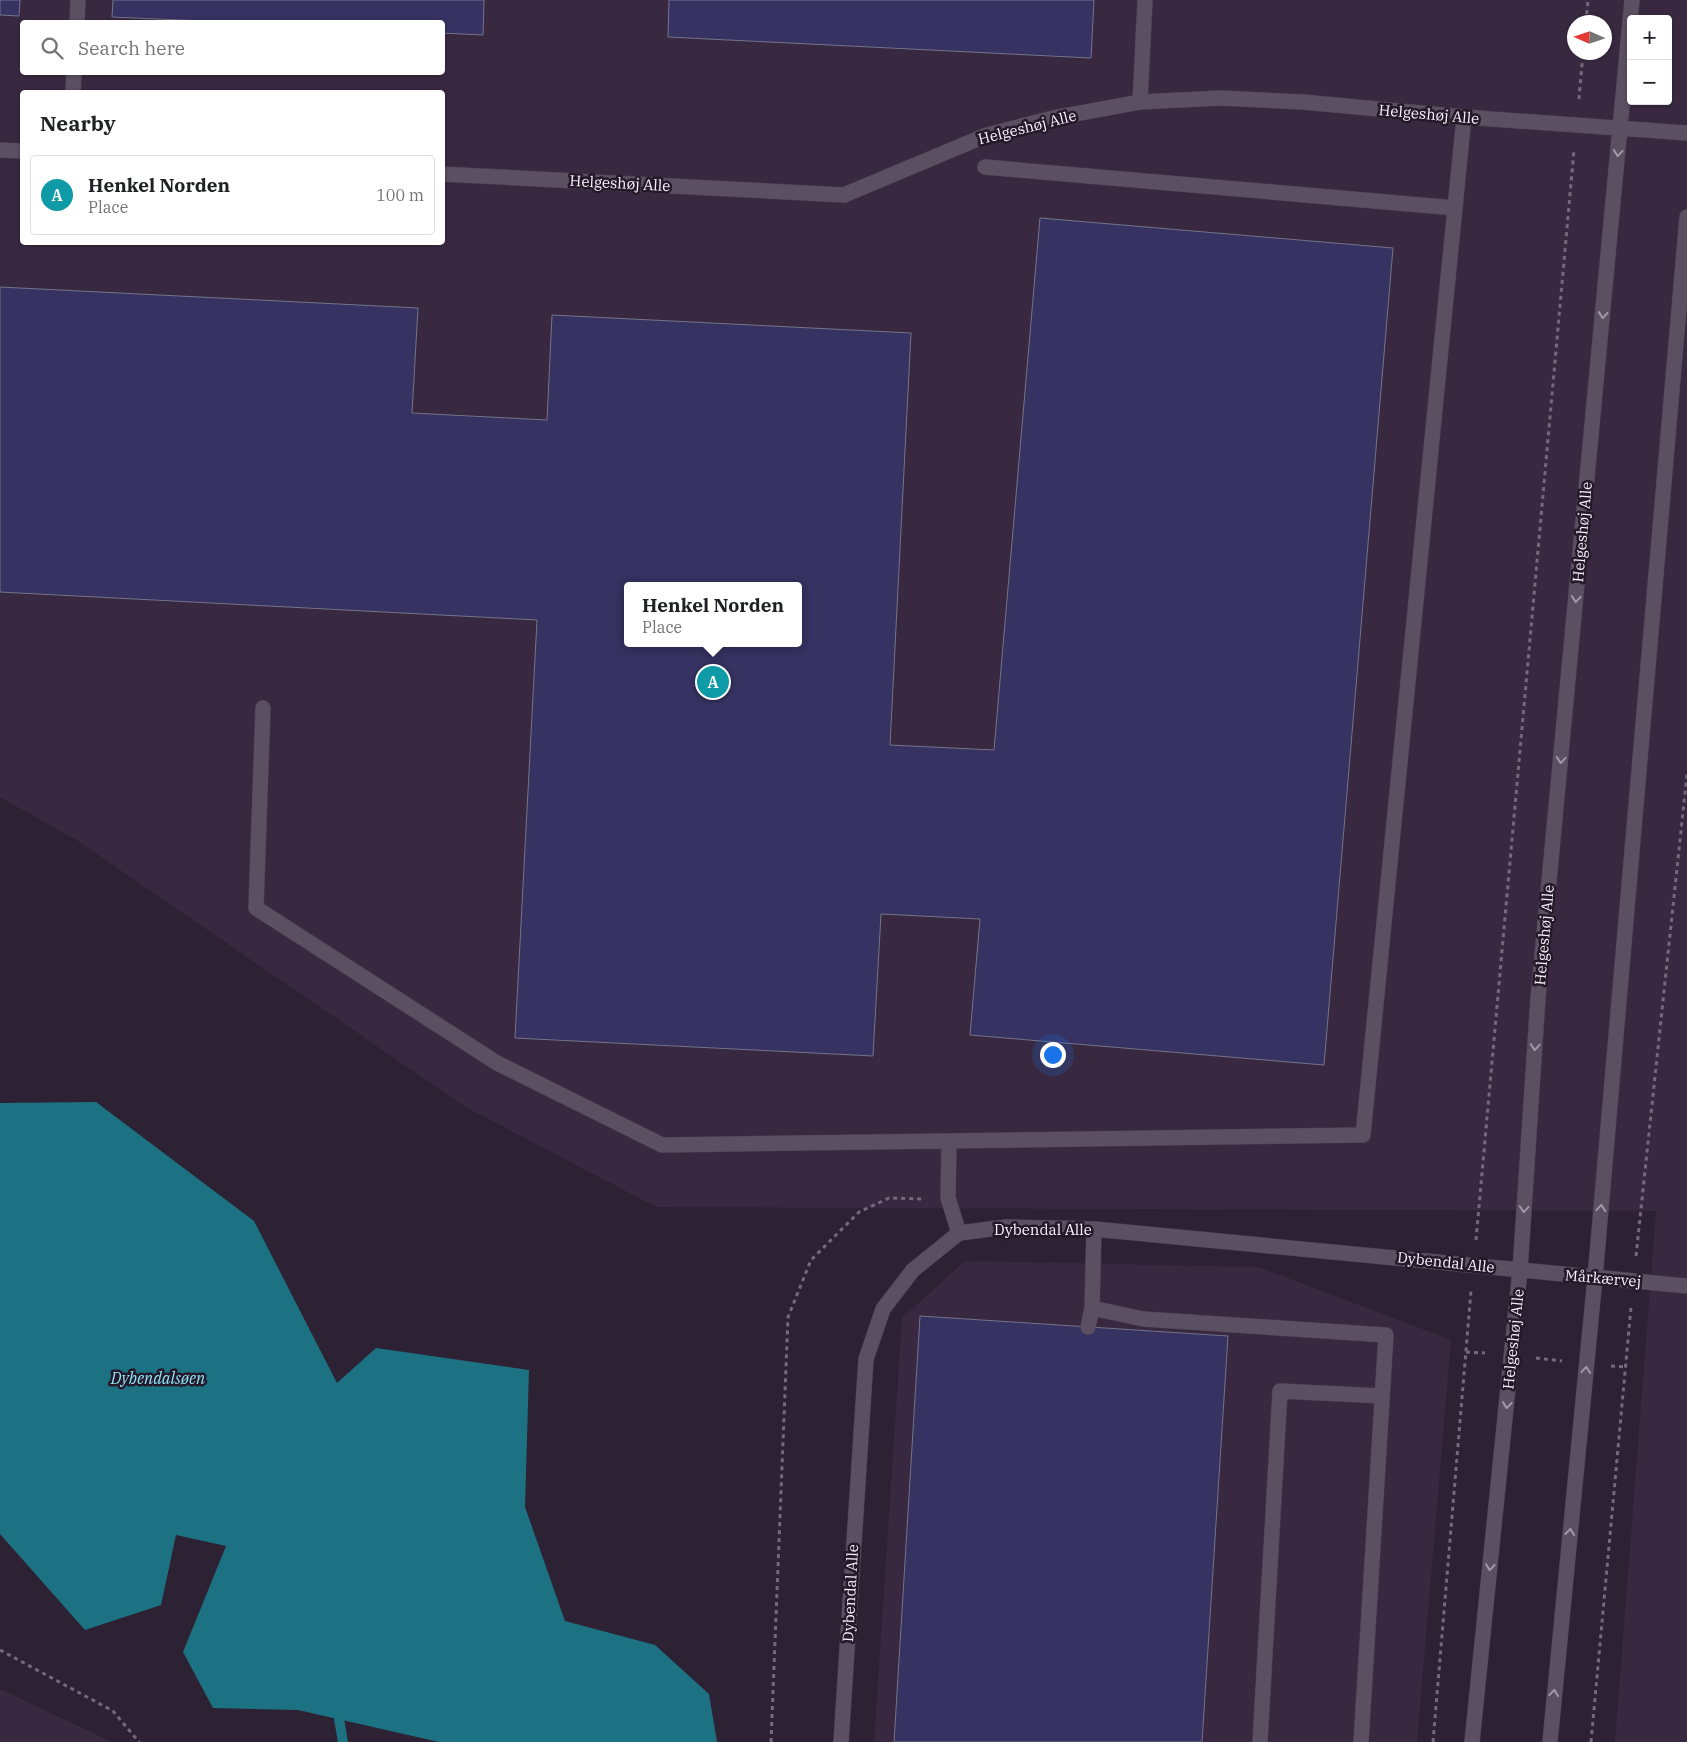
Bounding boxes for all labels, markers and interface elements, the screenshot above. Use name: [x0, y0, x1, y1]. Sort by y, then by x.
north arrow: [1567, 15, 1612, 60]
map controls: [1627, 15, 1672, 105]
button: +: [1627, 15, 1672, 60]
search box: [20, 20, 445, 75]
icon: search: [38, 34, 66, 62]
text: Search here: [78, 36, 185, 60]
button: −: [1627, 60, 1672, 105]
street label: Helgeshøj Alle: [1378, 100, 1480, 128]
street label: Helgeshøj Alle: [976, 106, 1078, 148]
text: Nearby: [40, 109, 116, 137]
one-way arrow: [1613, 149, 1624, 157]
street label: Helgeshøj Alle: [569, 171, 671, 195]
text: Henkel Norden: [88, 173, 230, 197]
text: A: [51, 185, 63, 205]
text: 100 m: [376, 185, 424, 205]
text: Place: [88, 197, 128, 217]
one-way arrow: [1598, 311, 1609, 319]
street label: Helgeshøj Alle: [1568, 481, 1596, 583]
popup: [624, 582, 802, 647]
text: Henkel Norden: [642, 593, 784, 617]
one-way arrow: [1571, 595, 1582, 603]
text: Place: [642, 617, 682, 637]
pin: A: [697, 663, 729, 701]
one-way arrow: [1556, 757, 1567, 765]
street label: Helgeshøj Alle: [1530, 884, 1558, 986]
your location: [1040, 1042, 1066, 1068]
one-way arrow: [1530, 1043, 1541, 1051]
one-way arrow: [1595, 1204, 1606, 1212]
one-way arrow: [1519, 1205, 1530, 1213]
street label: Dybendal Alle: [994, 1220, 1092, 1239]
street label: Dybendal Alle: [1396, 1247, 1496, 1277]
street label: Mårkærvej: [1564, 1265, 1642, 1291]
street label: Helgeshøj Alle: [1498, 1288, 1528, 1390]
one-way arrow: [1580, 1366, 1591, 1374]
water label: Dybendalsøen: [110, 1368, 205, 1388]
one-way arrow: [1501, 1402, 1512, 1410]
one-way arrow: [1564, 1527, 1575, 1535]
street label: Dybendal Alle: [838, 1544, 862, 1642]
one-way arrow: [1485, 1563, 1496, 1571]
one-way arrow: [1549, 1689, 1560, 1697]

